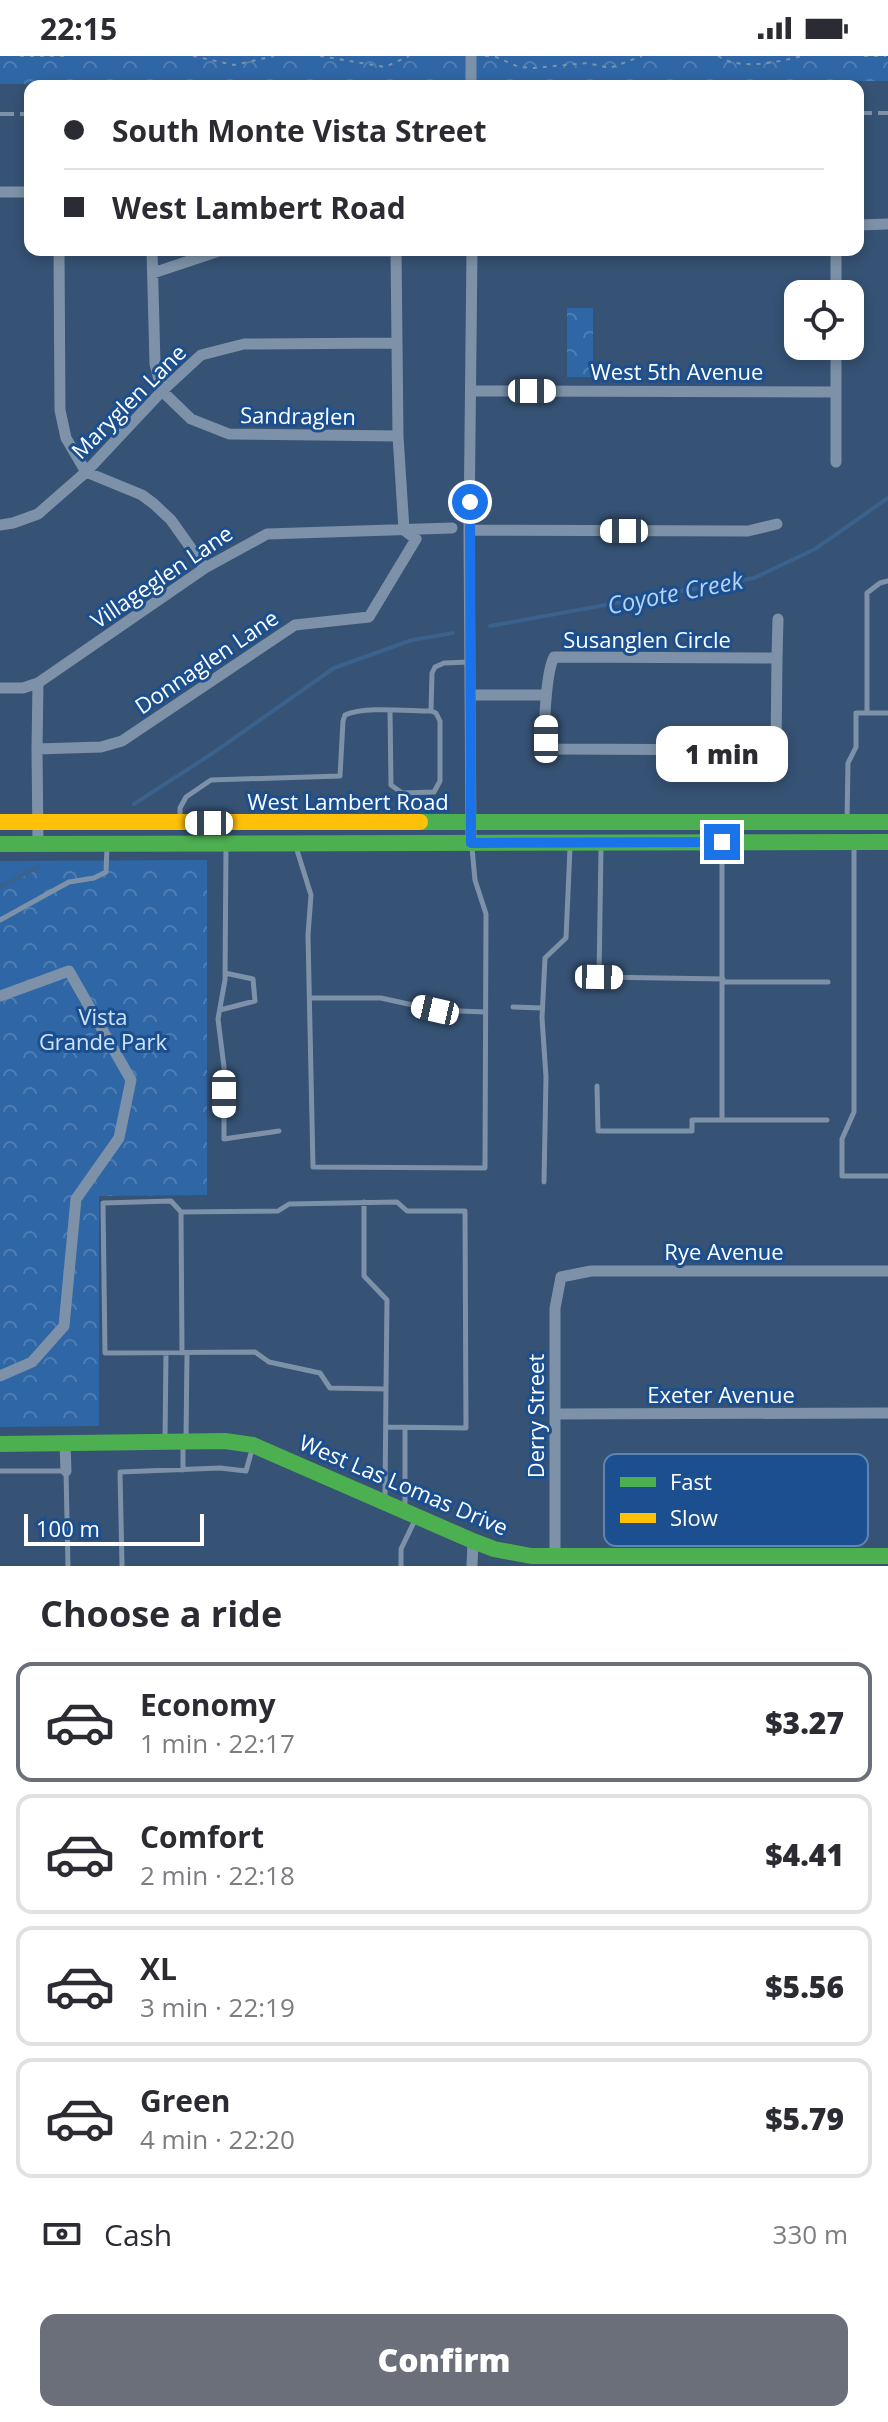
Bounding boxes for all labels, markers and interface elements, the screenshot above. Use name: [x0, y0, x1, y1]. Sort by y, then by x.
text: 22:15: [40, 8, 117, 49]
text: South Monte Vista Street: [112, 110, 487, 151]
text: West Lambert Road: [112, 187, 406, 228]
map controls: [784, 280, 864, 360]
button: locate: [784, 280, 864, 360]
street label: Maryglen Lane: [64, 337, 192, 465]
street label: West 5th Avenue: [591, 356, 763, 386]
car: [508, 379, 556, 403]
street label: Sandraglen: [240, 399, 356, 431]
route start: [452, 484, 488, 520]
street label: Villageglen Lane: [84, 517, 238, 635]
car: [600, 519, 648, 543]
water label: Coyote Creek: [604, 562, 747, 621]
street label: Donnaglen Lane: [128, 602, 284, 720]
street label: Susanglen Circle: [563, 624, 731, 654]
car: [534, 715, 558, 763]
callout: 1 min: [656, 726, 788, 782]
text: 1 min: [685, 736, 759, 772]
street label: West Lambert Road: [247, 786, 449, 816]
car: [185, 811, 233, 835]
route end: [704, 824, 740, 860]
car: [575, 965, 623, 989]
car: [409, 993, 461, 1027]
park label: Vista Grande Park: [39, 1001, 168, 1056]
car: [212, 1070, 236, 1118]
street label: Rye Avenue: [664, 1236, 784, 1266]
street label: Derry Street: [520, 1354, 550, 1478]
street label: Exeter Avenue: [647, 1379, 795, 1409]
street label: West Las Lomas Drive: [295, 1426, 513, 1542]
legend: [604, 1454, 868, 1546]
text: Fast: [670, 1466, 712, 1496]
text: Slow: [670, 1502, 718, 1532]
scale bar: [24, 1510, 204, 1546]
text: 100 m: [36, 1513, 100, 1543]
text: Choose a ride: [40, 1589, 282, 1638]
text: Economy: [140, 1684, 276, 1725]
icon: car: [44, 1686, 116, 1758]
text: $3.27: [765, 1702, 844, 1743]
text: 1 min · 22:17: [140, 1725, 295, 1761]
text: Comfort: [140, 1816, 264, 1857]
icon: car: [44, 1818, 116, 1890]
text: $4.41: [765, 1834, 844, 1875]
text: 2 min · 22:18: [140, 1857, 295, 1893]
text: XL: [140, 1948, 177, 1989]
icon: car: [44, 1950, 116, 2022]
text: $5.56: [765, 1966, 844, 2007]
text: 3 min · 22:19: [140, 1989, 295, 2025]
text: Green: [140, 2080, 231, 2121]
icon: car: [44, 2082, 116, 2154]
text: $5.79: [765, 2098, 844, 2139]
text: 4 min · 22:20: [140, 2121, 295, 2157]
icon: cash: [40, 2212, 84, 2256]
text: Cash: [104, 2214, 172, 2255]
text: 330 m: [773, 2216, 848, 2252]
button: Confirm: [40, 2314, 848, 2406]

